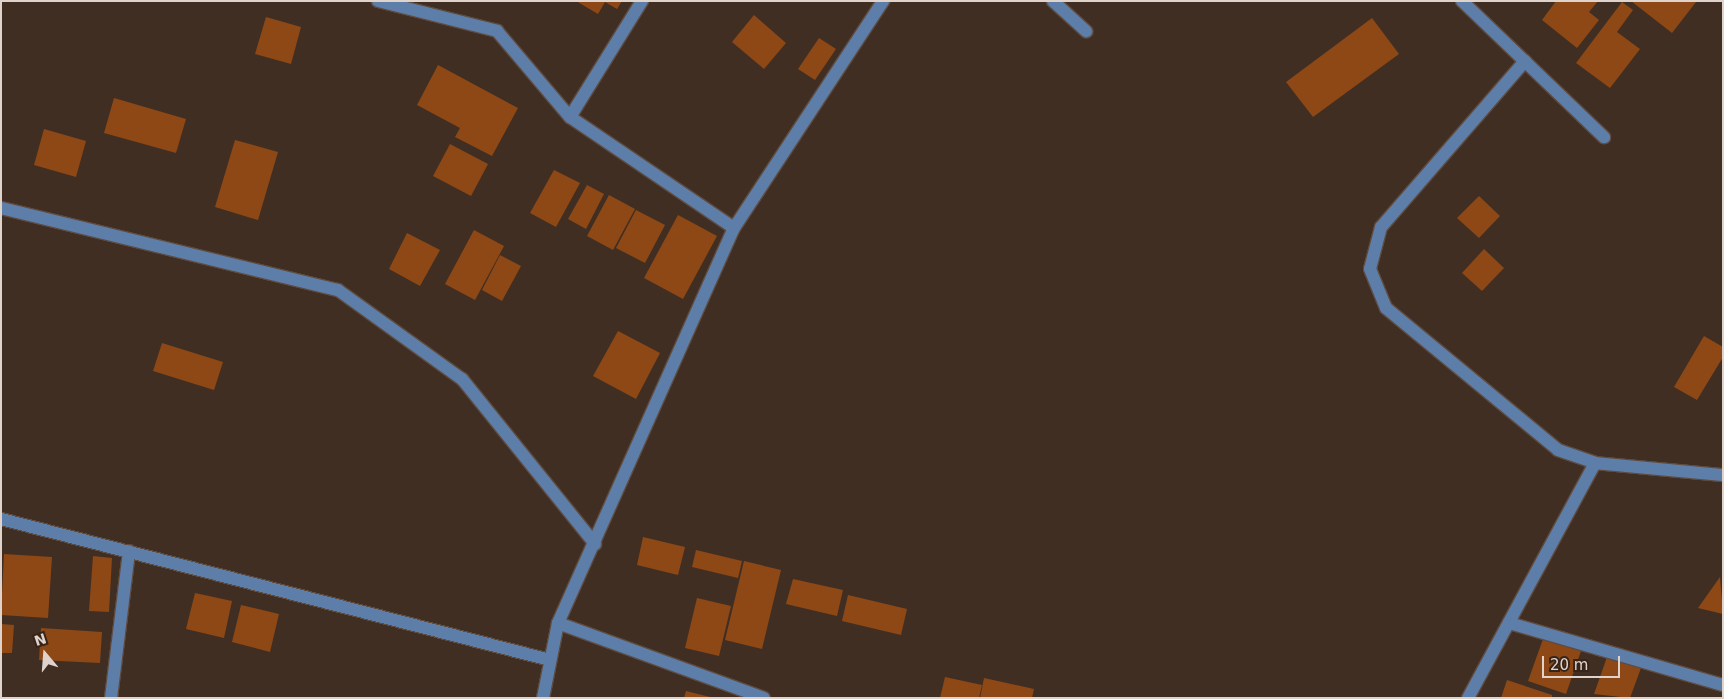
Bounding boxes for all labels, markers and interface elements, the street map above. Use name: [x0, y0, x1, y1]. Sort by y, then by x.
north arrow: [20, 629, 70, 679]
text: N: [32, 630, 48, 649]
scale bar: [1544, 646, 1622, 678]
text: 20 m: [1550, 656, 1588, 674]

